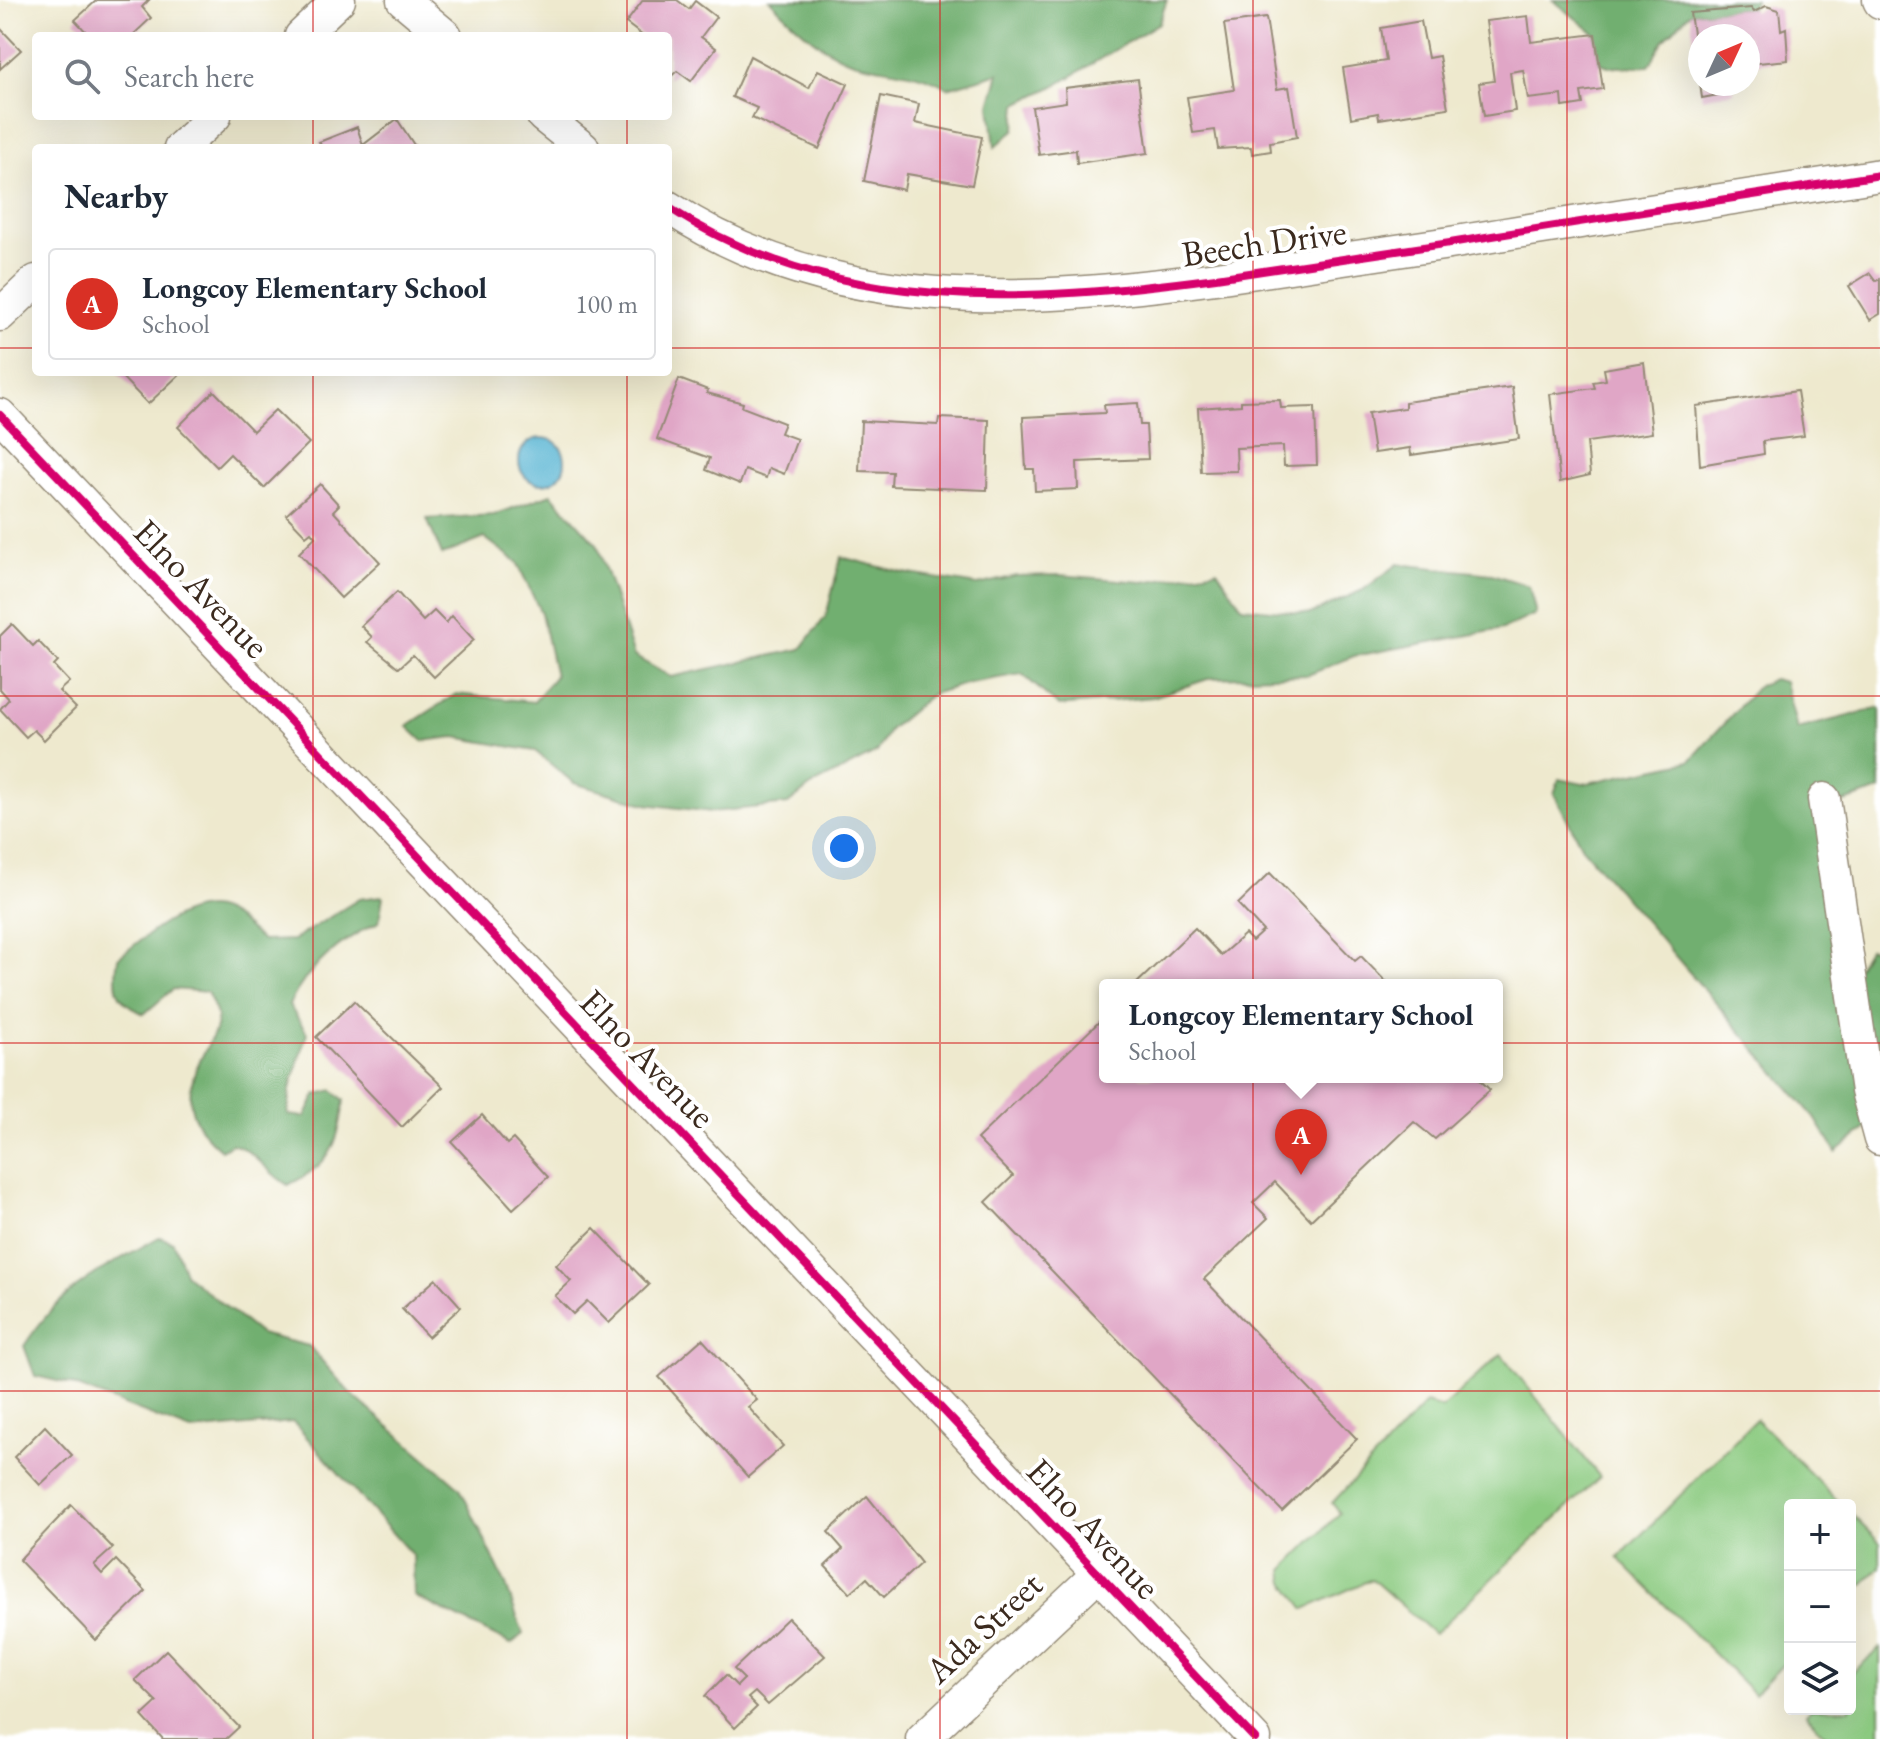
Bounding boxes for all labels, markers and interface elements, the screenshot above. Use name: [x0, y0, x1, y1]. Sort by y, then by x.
north arrow: [1688, 24, 1760, 96]
search box: [32, 32, 672, 120]
icon: search: [60, 54, 104, 98]
text: Search here: [124, 57, 254, 96]
text: Nearby: [64, 174, 168, 218]
street label: Beech Drive: [1179, 208, 1349, 277]
text: Longcoy Elementary School: [142, 268, 487, 307]
text: A: [83, 287, 101, 321]
text: 100 m: [575, 287, 638, 321]
text: School: [142, 307, 210, 341]
street label: Elno Avenue: [124, 509, 280, 668]
your location: [824, 828, 864, 868]
street label: Elno Avenue: [570, 979, 726, 1138]
popup: [1099, 979, 1503, 1083]
text: Longcoy Elementary School: [1129, 995, 1473, 1034]
text: School: [1129, 1034, 1196, 1068]
pin: A: [1275, 1109, 1327, 1175]
street label: Elno Avenue: [1016, 1448, 1171, 1609]
map controls: [1784, 1499, 1856, 1715]
button: +: [1784, 1499, 1856, 1571]
street label: Ada Street: [914, 1561, 1052, 1694]
button: −: [1784, 1571, 1856, 1643]
button: layers: [1784, 1643, 1856, 1715]

